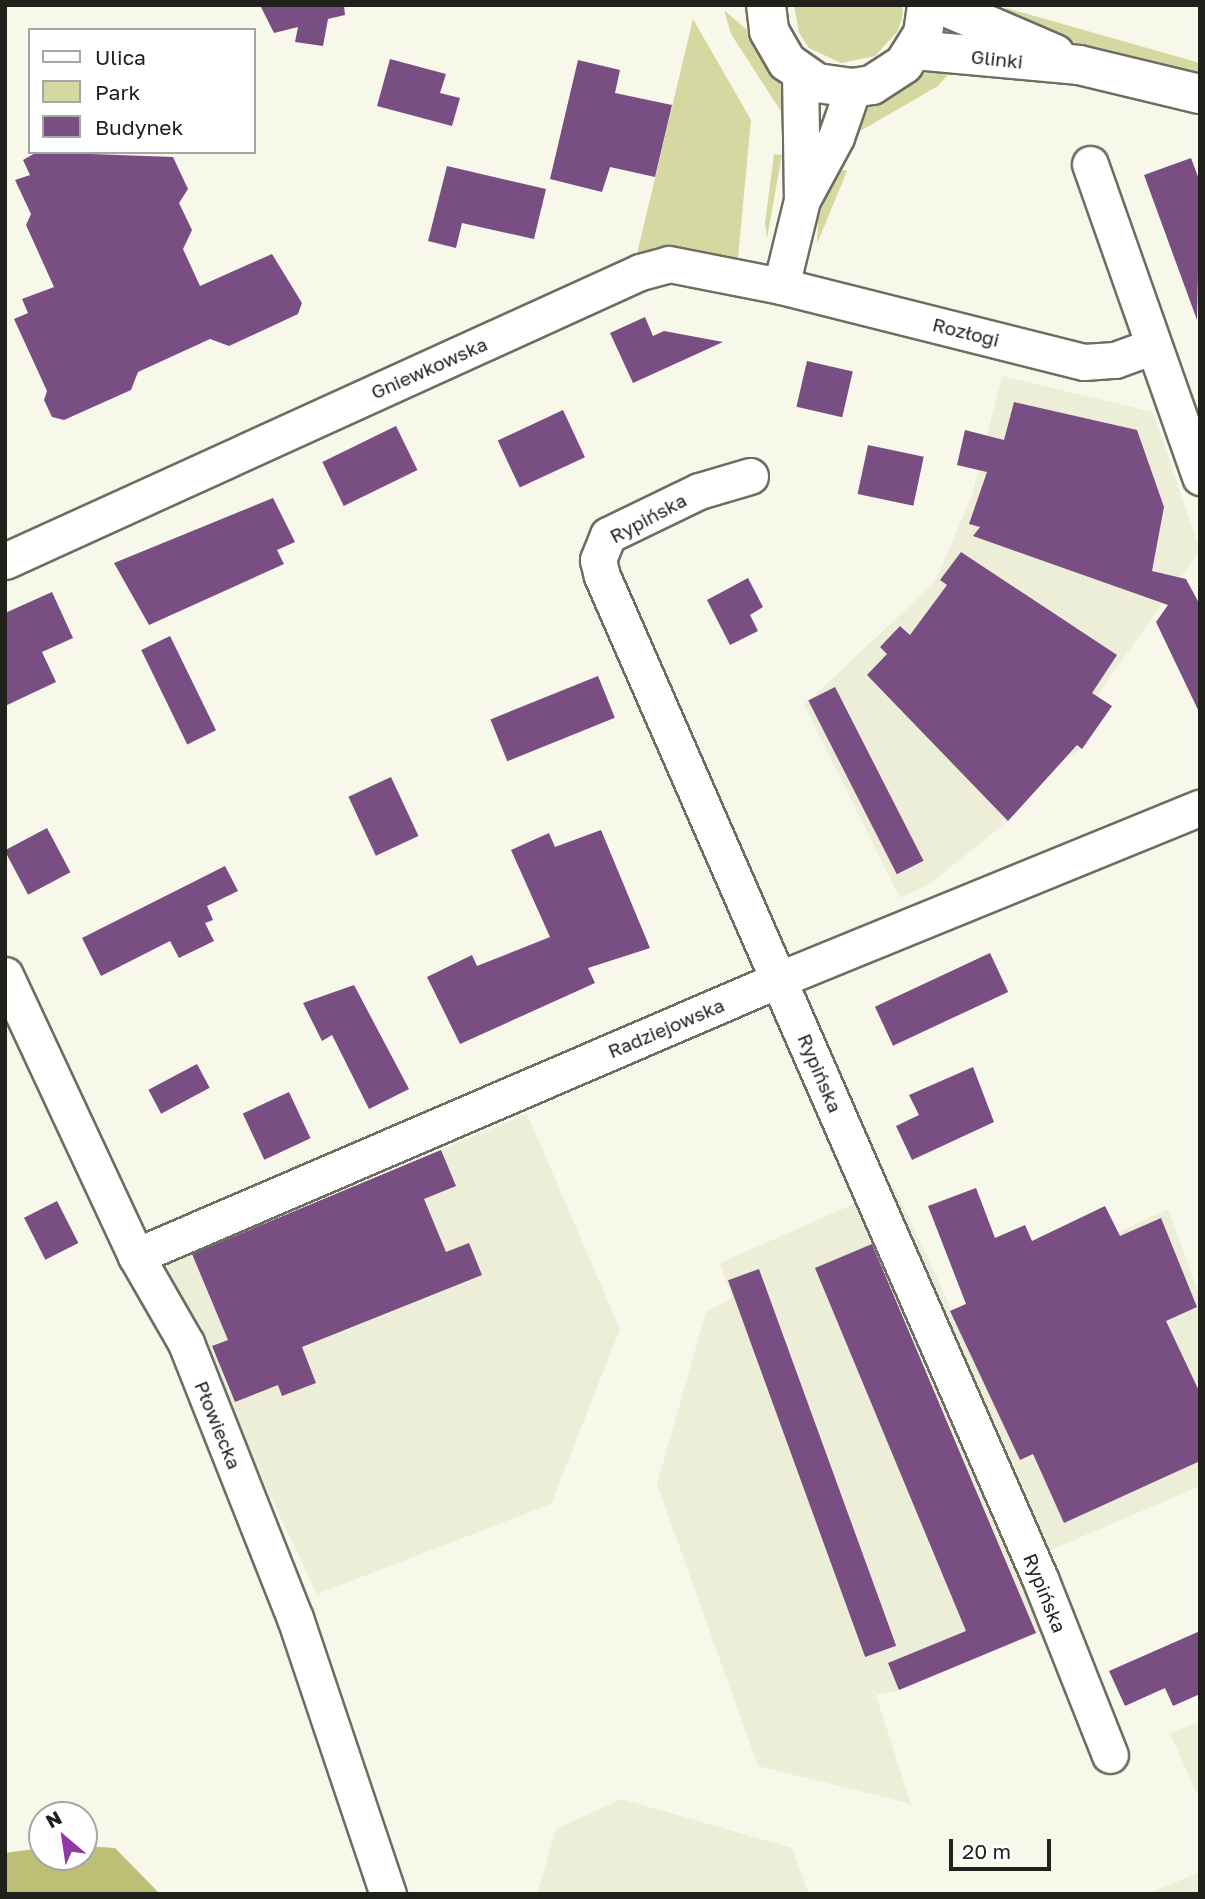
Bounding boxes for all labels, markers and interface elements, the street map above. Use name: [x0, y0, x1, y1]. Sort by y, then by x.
legend: [28, 28, 256, 154]
text: Ulica: [95, 44, 146, 70]
street label: Glinki: [970, 45, 1024, 73]
text: Park: [95, 79, 140, 105]
text: Budynek: [95, 114, 183, 140]
street label: Rozłogi: [930, 313, 1002, 351]
street label: Gniewkowska: [367, 332, 491, 404]
street label: Rypińska: [606, 488, 690, 548]
street label: Radziejowska: [604, 993, 728, 1063]
street label: Rypińska: [793, 1030, 847, 1116]
street label: Płowiecka: [190, 1378, 246, 1472]
street label: Rypińska: [1019, 1550, 1071, 1636]
north arrow: [28, 1801, 98, 1871]
text: N: [42, 1805, 65, 1833]
scale bar: [953, 1826, 1054, 1870]
text: 20 m: [962, 1838, 1011, 1864]

